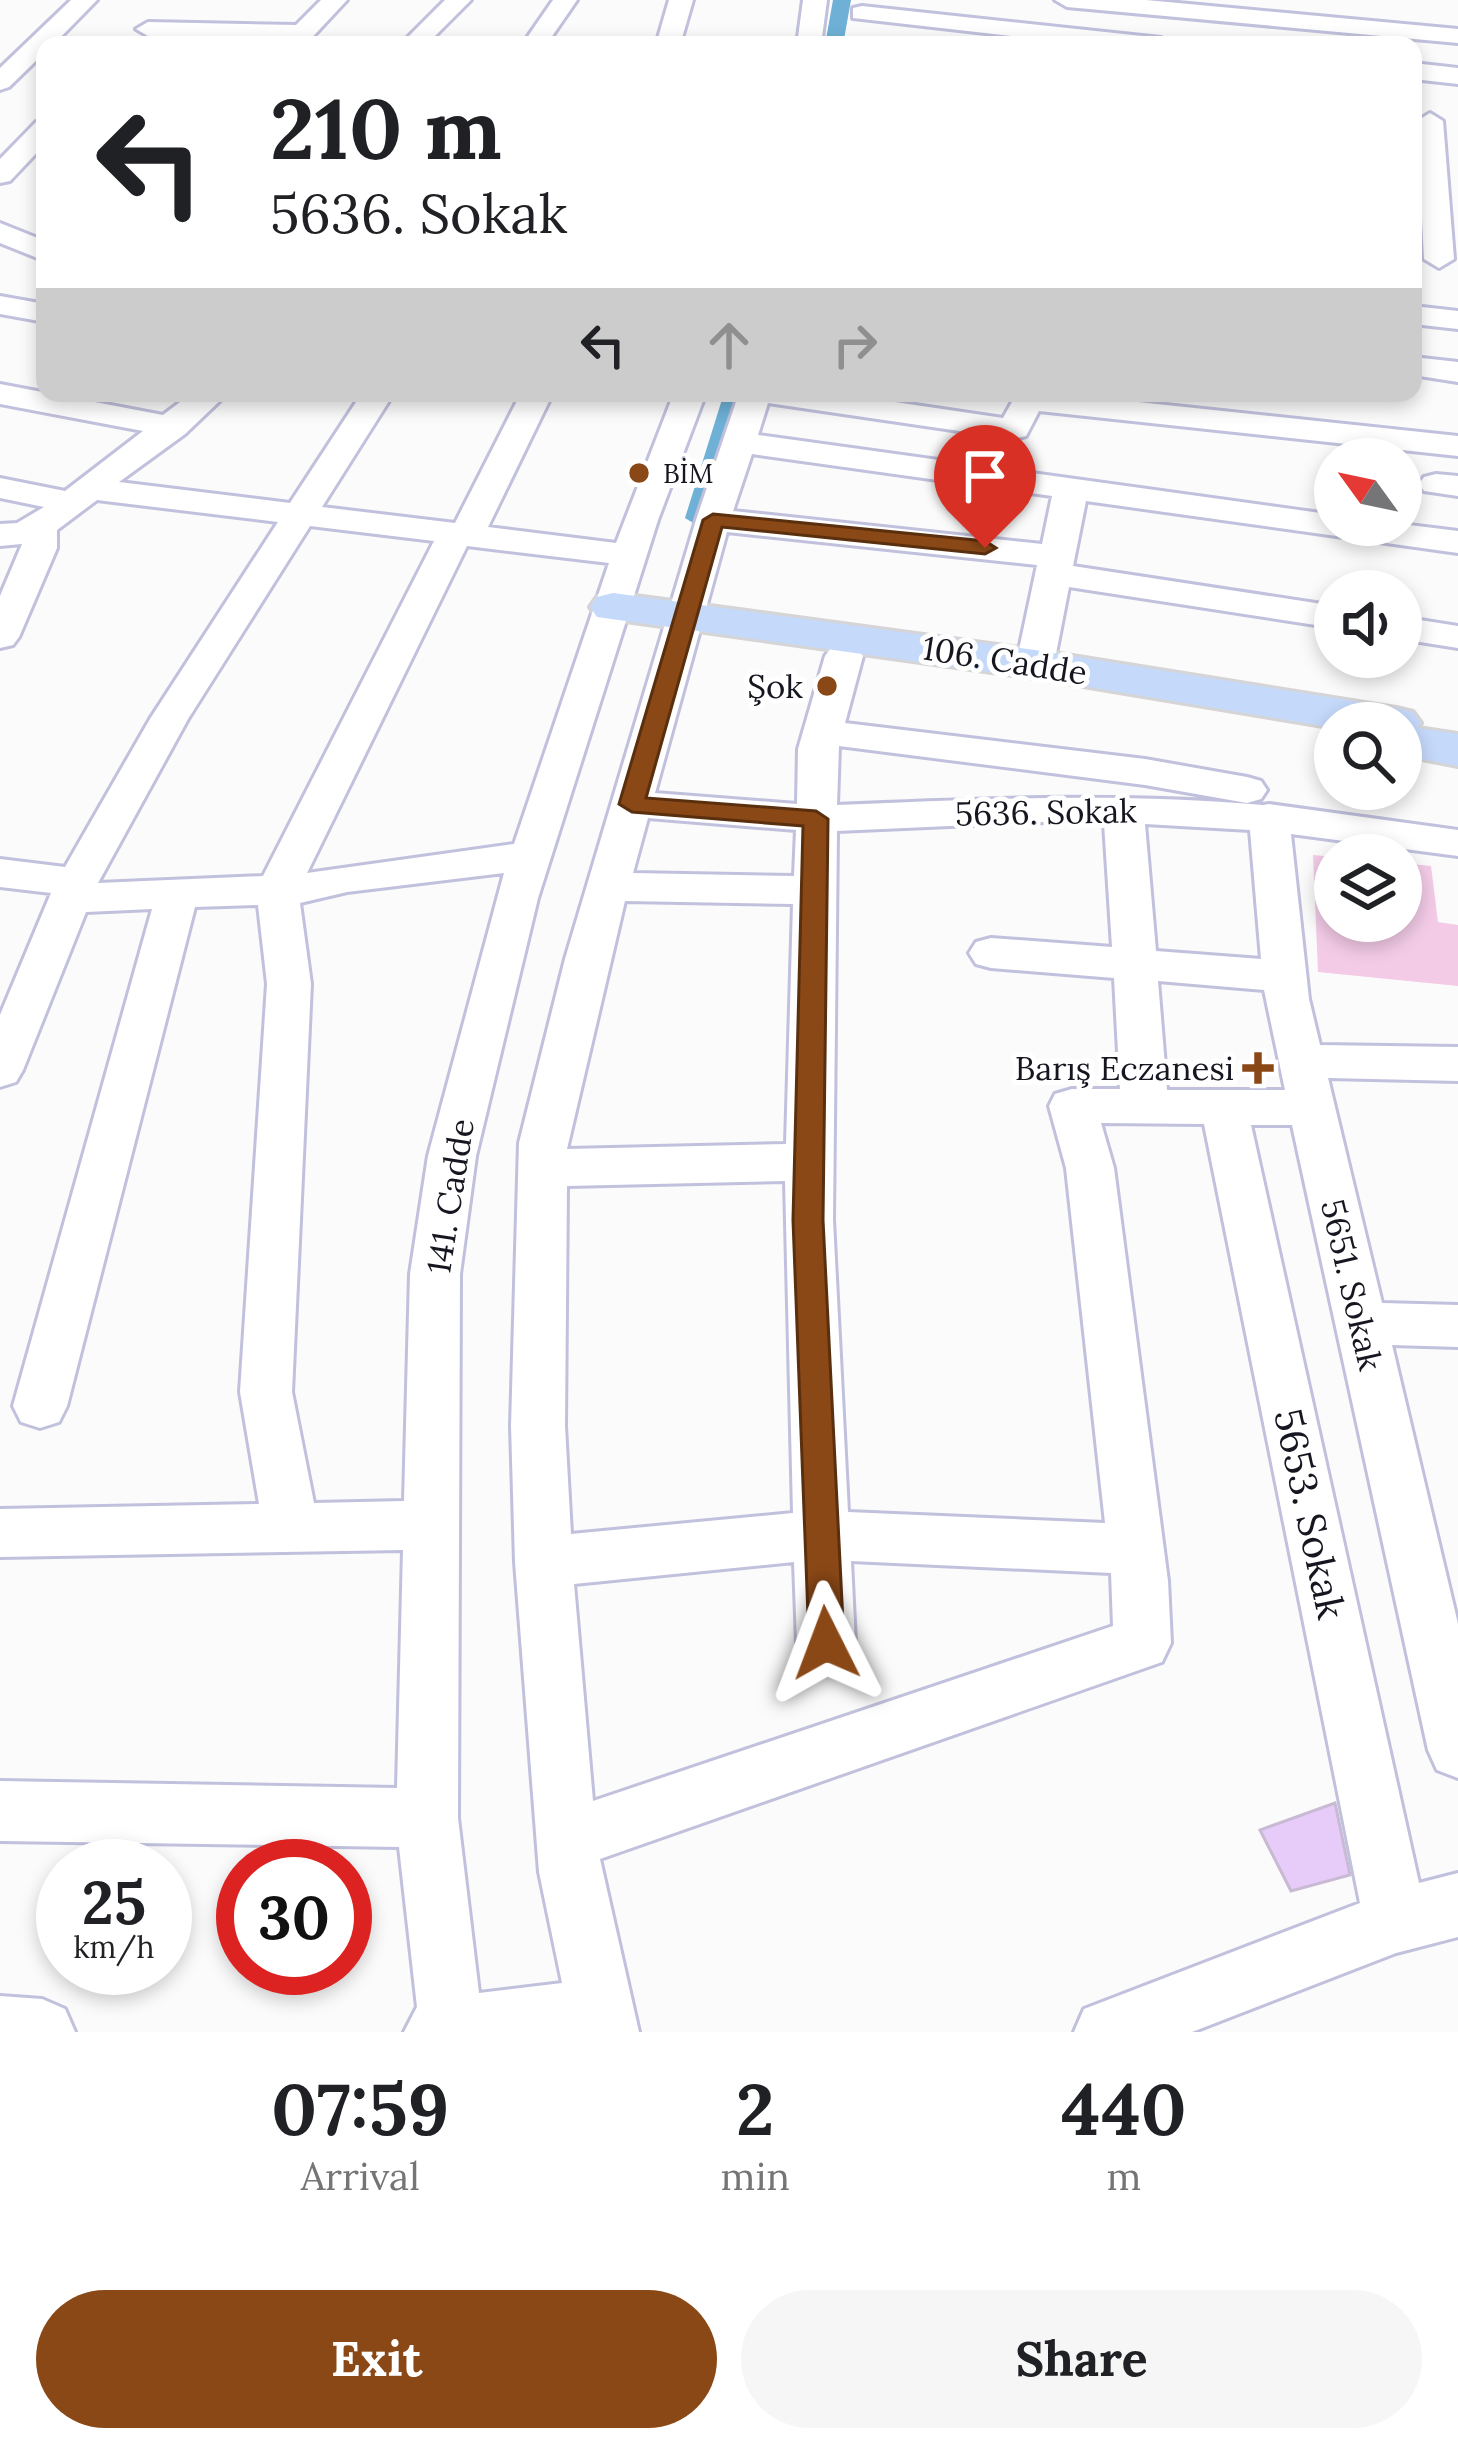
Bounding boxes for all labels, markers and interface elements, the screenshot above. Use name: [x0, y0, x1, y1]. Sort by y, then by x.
text: 210 m: [270, 74, 502, 182]
icon: left: [72, 84, 228, 240]
text: 5636. Sokak: [270, 179, 568, 248]
icon: left: [570, 312, 636, 378]
icon: ahead: [696, 312, 762, 378]
icon: right: [822, 312, 888, 378]
pin: [934, 425, 1036, 548]
north arrow: [1314, 438, 1422, 546]
map controls: [1314, 438, 1422, 942]
icon: arrive: [952, 443, 1018, 509]
place label: BİM: [663, 456, 713, 490]
marker: BİM: [626, 460, 652, 486]
button: sound: [1314, 570, 1422, 678]
street label: 106. Cadde: [920, 626, 1090, 694]
place label: Şok: [747, 665, 803, 707]
marker: Şok: [814, 673, 840, 699]
button: search: [1314, 702, 1422, 810]
street label: 5636. Sokak: [955, 789, 1138, 835]
button: layers: [1314, 834, 1422, 942]
place label: Barış Eczanesi: [1015, 1047, 1234, 1089]
marker: Barış Eczanesi: [1245, 1055, 1271, 1081]
street label: 141. Cadde: [417, 1116, 483, 1276]
street label: 5651. Sokak: [1312, 1195, 1392, 1375]
street label: 5653. Sokak: [1263, 1404, 1357, 1624]
position arrow: [763, 1580, 889, 1706]
speed limit sign: 30: [216, 1839, 372, 1995]
text: 25: [82, 1864, 146, 1940]
text: km/h: [73, 1928, 155, 1966]
text: 07:59: [271, 2063, 449, 2155]
text: 2: [736, 2063, 774, 2155]
text: 440: [1061, 2063, 1187, 2155]
text: Arrival: [301, 2151, 420, 2201]
text: min: [721, 2151, 790, 2201]
text: m: [1107, 2151, 1141, 2201]
button: Exit: [36, 2290, 717, 2428]
button: Share: [741, 2290, 1422, 2428]

